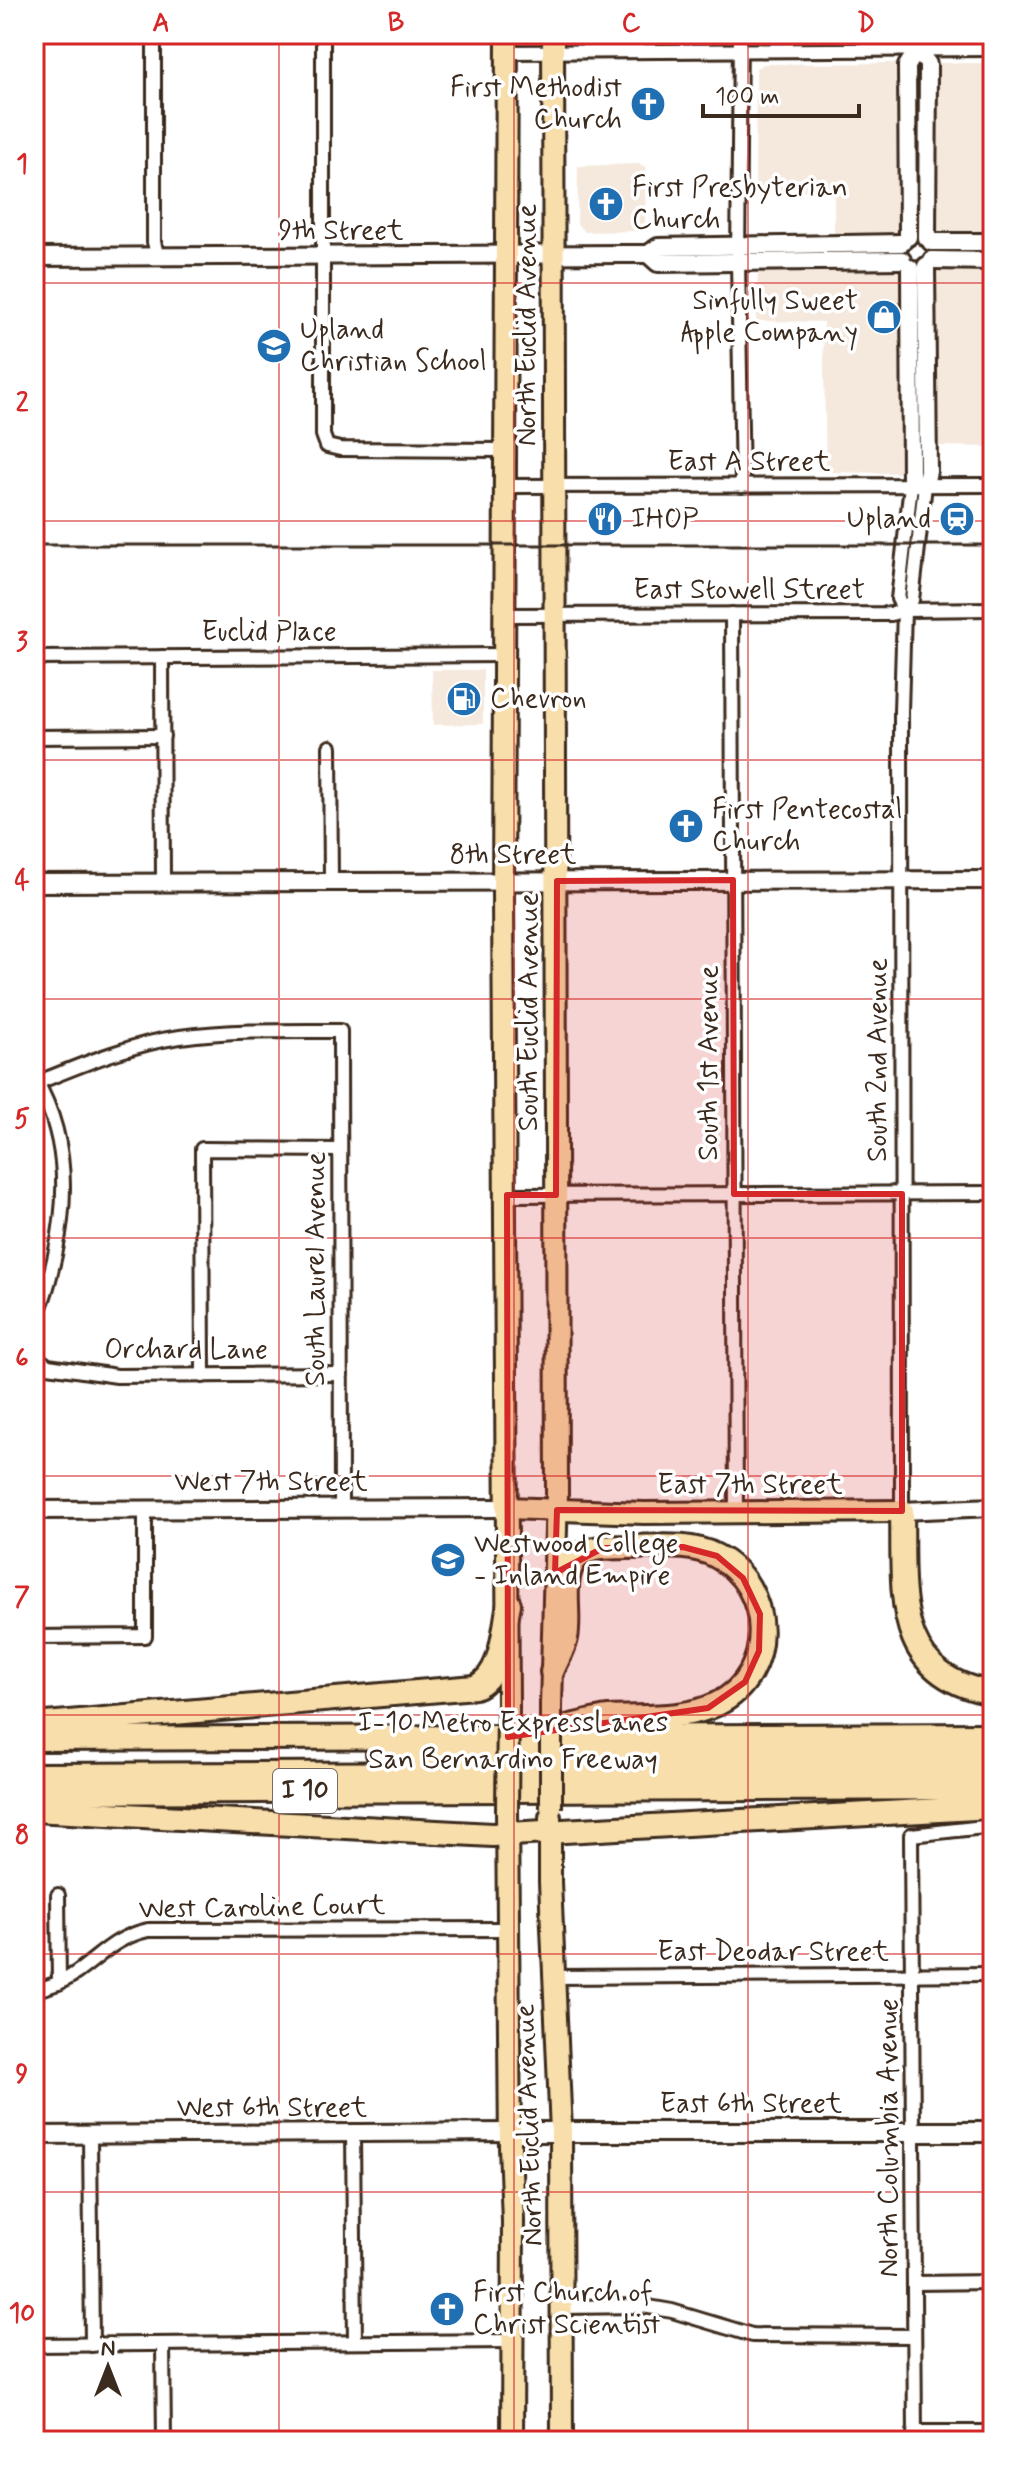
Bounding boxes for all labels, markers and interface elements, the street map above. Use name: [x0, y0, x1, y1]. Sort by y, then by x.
text: A: [152, 7, 170, 41]
text: B: [388, 7, 404, 41]
text: C: [622, 7, 641, 41]
text: D: [857, 7, 875, 41]
scale bar: [703, 68, 859, 118]
place label: First Methodist Church: [450, 70, 623, 139]
text: 100 m: [715, 82, 779, 113]
church icon: First Methodist Church: [629, 85, 667, 123]
text: 1: [16, 148, 28, 182]
place label: First Presbyterian Church: [632, 170, 848, 239]
church icon: First Presbyterian Church: [587, 185, 625, 223]
street label: North Euclid Avenue: [509, 204, 546, 446]
street label: 9th Street: [278, 213, 404, 250]
place label: Sinfully Sweet Apple Company: [681, 283, 858, 355]
shop icon: Sinfully Sweet Apple Company: [865, 298, 903, 336]
place label: Upland Christian School: [300, 312, 487, 381]
school or university icon: Upland Christian School: [255, 327, 293, 365]
text: 2: [16, 387, 29, 421]
street label: East A Street: [668, 444, 831, 481]
restaurant icon: IHOP: [586, 500, 624, 538]
station icon: Upland: [938, 500, 976, 538]
place label: IHOP: [631, 501, 698, 538]
place label: Upland: [847, 501, 931, 538]
street label: East Stowell Street: [633, 572, 865, 609]
street label: Euclid Place: [201, 614, 337, 651]
text: 3: [16, 626, 28, 660]
fuel station icon: Chevron: [445, 680, 483, 718]
place label: Chevron: [490, 681, 587, 718]
place label: First Pentecostal Church: [712, 792, 902, 861]
church icon: First Pentecostal Church: [667, 807, 705, 845]
street label: 8th Street: [449, 837, 577, 874]
text: 4: [14, 865, 30, 899]
street label: South Euclid Avenue: [511, 893, 548, 1131]
street label: South 2nd Avenue: [860, 958, 897, 1162]
street label: South 1st Avenue: [691, 965, 728, 1161]
text: 5: [14, 1103, 30, 1137]
street label: South Laurel Avenue: [298, 1152, 335, 1386]
street label: Orchard Lane: [104, 1332, 268, 1369]
text: 6: [15, 1342, 29, 1376]
street label: West 7th Street: [174, 1464, 368, 1501]
street label: East 7th Street: [657, 1467, 843, 1504]
place label: Westwood College - Inland Empire: [474, 1526, 679, 1595]
school or university icon: Westwood College - Inland Empire: [429, 1541, 467, 1579]
text: 7: [14, 1581, 30, 1615]
street label: I-10 Metro ExpressLanes: [358, 1705, 668, 1742]
street label: San Bernardino Freeway: [368, 1742, 658, 1779]
road number: I 10: [273, 1769, 337, 1813]
text: 8: [15, 1819, 29, 1853]
street label: West Caroline Court: [138, 1887, 386, 1929]
street label: East Deodar Street: [657, 1934, 889, 1971]
street label: North Columbia Avenue: [871, 1998, 908, 2278]
street label: North Euclid Avenue: [507, 2003, 553, 2247]
text: 9: [16, 2058, 29, 2092]
street label: East 6th Street: [660, 2086, 843, 2123]
street label: West 6th Street: [177, 2090, 368, 2127]
place label: First Church of Christ Scientist: [473, 2275, 661, 2344]
church icon: First Church of Christ Scientist: [428, 2290, 466, 2328]
text: 10: [9, 2297, 35, 2331]
north arrow: [68, 2327, 148, 2407]
text: N: [101, 2335, 115, 2363]

